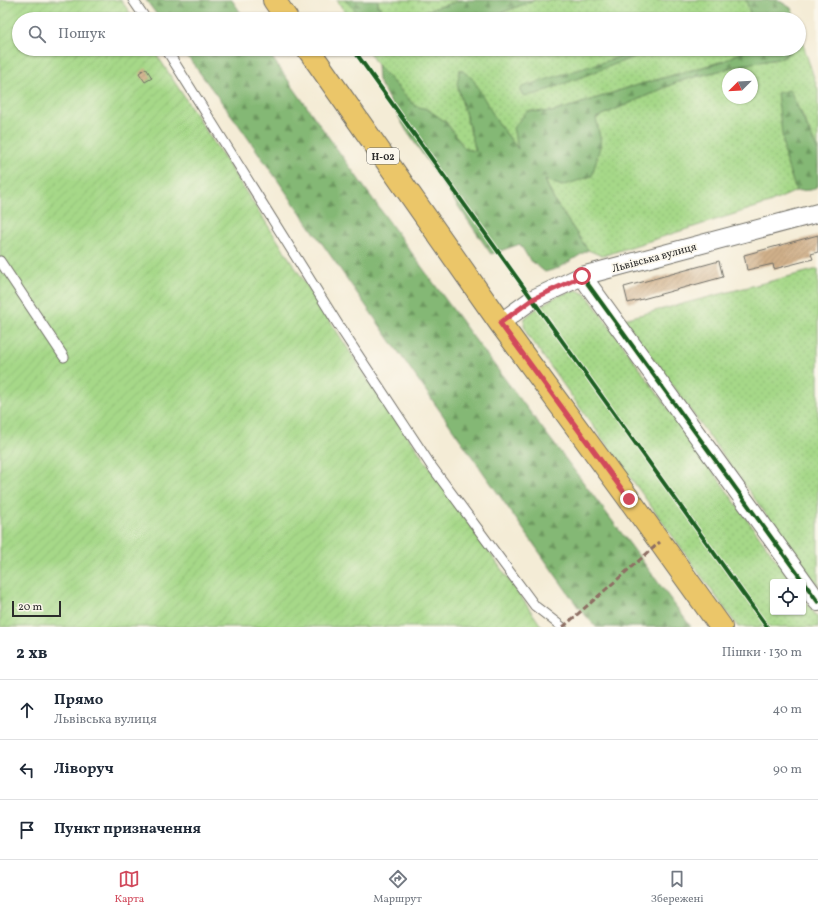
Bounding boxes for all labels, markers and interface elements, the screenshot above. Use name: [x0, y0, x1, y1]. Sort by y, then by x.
search box: [12, 12, 806, 56]
icon: search: [26, 23, 48, 45]
text: Пошук: [58, 24, 106, 45]
north arrow: [722, 68, 758, 104]
road number: Н-02: [367, 148, 399, 164]
street label: Львівська вулиця: [610, 240, 699, 277]
route start: [573, 267, 591, 285]
route end: [620, 490, 638, 508]
map controls: [770, 579, 806, 615]
button: locate: [770, 579, 806, 615]
scale bar: [12, 599, 61, 618]
text: 20 m: [18, 600, 42, 615]
text: 2 хв: [16, 642, 48, 665]
text: Пішки · 130 m: [722, 644, 802, 662]
text: Прямо: [54, 690, 103, 711]
icon: ahead: [16, 699, 38, 721]
text: 40 m: [773, 701, 802, 719]
text: Львівська вулиця: [54, 711, 157, 729]
icon: left: [16, 759, 38, 781]
text: Ліворуч: [54, 759, 114, 780]
text: 90 m: [773, 761, 802, 779]
icon: arrive: [16, 819, 38, 841]
text: Пункт призначення: [54, 819, 201, 840]
tab: Карта: [114, 868, 144, 907]
tab: Маршрут: [373, 868, 422, 907]
tab: Збережені: [651, 868, 703, 907]

